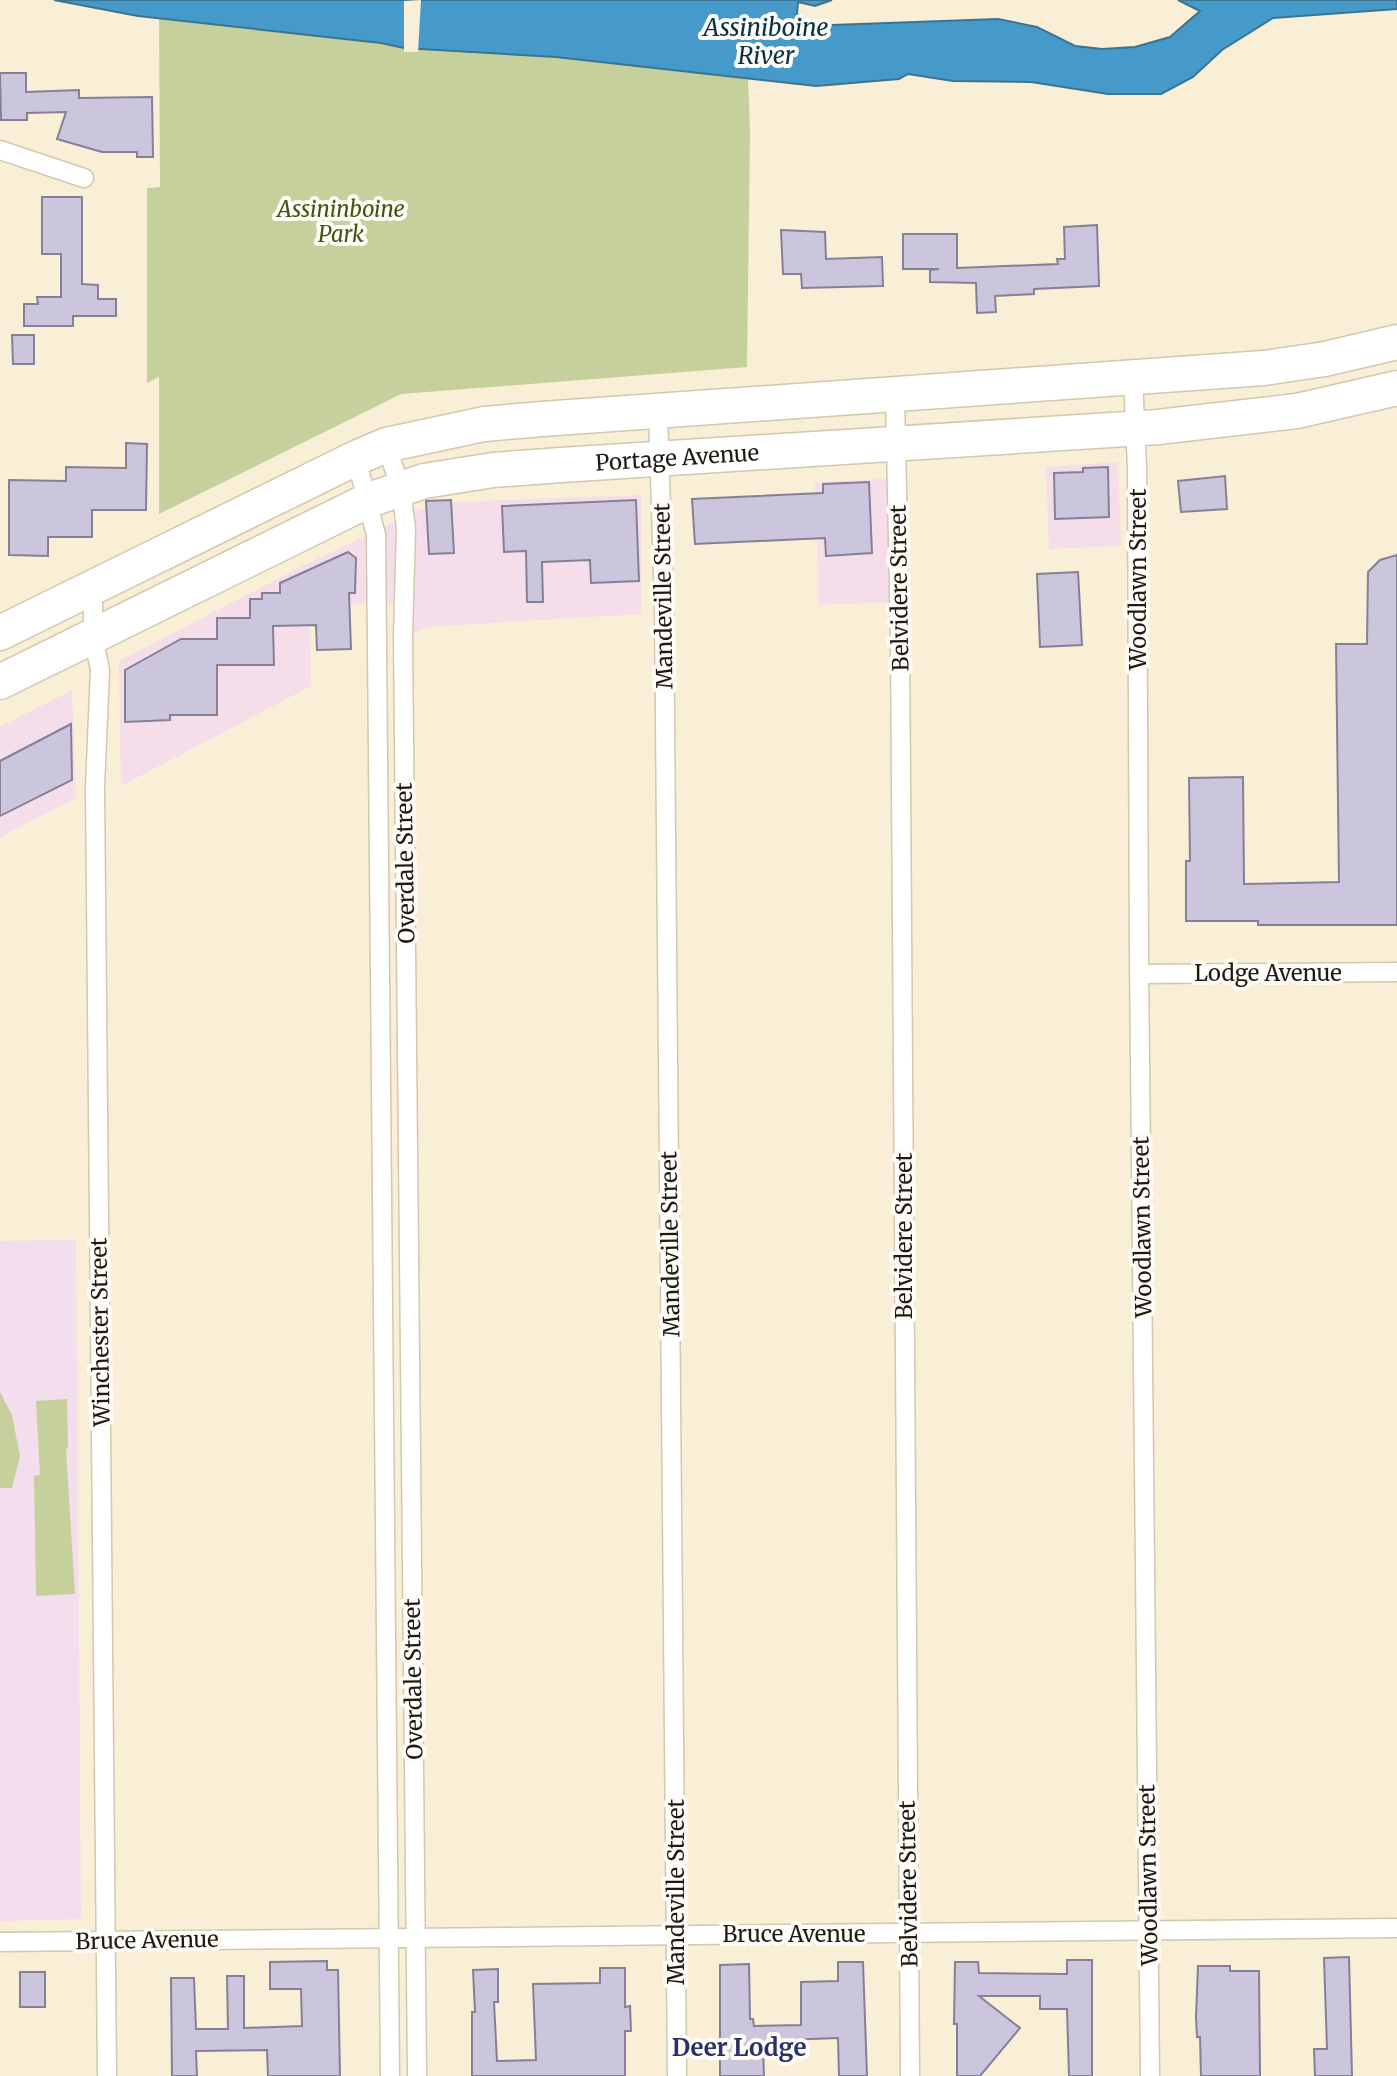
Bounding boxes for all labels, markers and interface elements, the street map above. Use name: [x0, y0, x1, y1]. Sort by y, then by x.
water label: Assiniboine River: [702, 12, 828, 71]
park label: Assininboine Park: [275, 195, 405, 248]
street label: Portage Avenue: [594, 438, 760, 477]
street label: Woodlawn Street: [1124, 488, 1152, 671]
street label: Mandeville Street: [647, 502, 679, 689]
street label: Belvidere Street: [884, 504, 914, 672]
street label: Overdale Street: [390, 782, 420, 944]
street label: Lodge Avenue: [1194, 959, 1342, 987]
street label: Woodlawn Street: [1126, 1136, 1158, 1319]
street label: Mandeville Street: [654, 1150, 686, 1337]
street label: Belvidere Street: [890, 1152, 918, 1319]
street label: Winchester Street: [84, 1237, 116, 1428]
street label: Overdale Street: [398, 1598, 428, 1760]
street label: Woodlawn Street: [1132, 1784, 1164, 1967]
street label: Mandeville Street: [662, 1799, 690, 1985]
street label: Belvidere Street: [893, 1800, 923, 1968]
street label: Bruce Avenue: [722, 1920, 866, 1948]
street label: Bruce Avenue: [75, 1925, 219, 1955]
district label: Deer Lodge: [672, 2032, 806, 2063]

